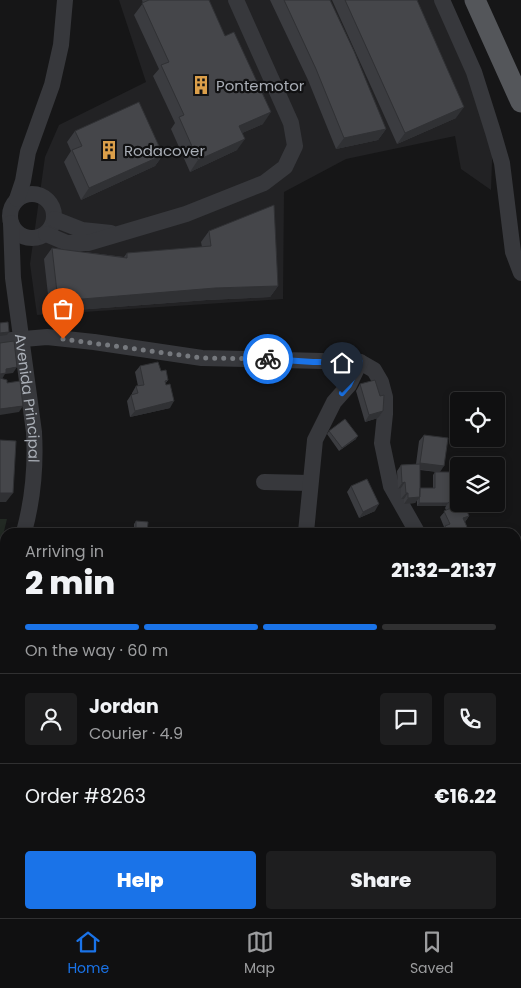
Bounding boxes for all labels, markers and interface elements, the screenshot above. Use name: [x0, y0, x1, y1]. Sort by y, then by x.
building icon: Pontemotor: [190, 74, 212, 96]
place label: Pontemotor: [216, 75, 305, 96]
building icon: Rodacover: [98, 139, 120, 161]
place label: Rodacover: [124, 140, 205, 161]
pin: [42, 288, 84, 339]
icon: bag: [49, 295, 77, 323]
street label: Avenida Principal: [10, 332, 45, 463]
courier: [243, 334, 293, 384]
pin: [321, 342, 363, 393]
icon: bike: [254, 345, 282, 373]
icon: home: [328, 349, 356, 377]
map controls: [450, 392, 505, 512]
button: locate: [450, 392, 505, 447]
button: layers: [450, 457, 505, 512]
text: Arriving in: [25, 540, 104, 563]
text: 21:32–21:37: [391, 557, 496, 584]
text: 2 min: [25, 560, 115, 605]
text: On the way · 60 m: [25, 639, 168, 662]
button: person: [25, 693, 77, 745]
text: Jordan: [89, 693, 159, 720]
button: chat: [380, 693, 432, 745]
button: phone: [444, 693, 496, 745]
text: Courier · 4.9: [89, 722, 183, 745]
text: Order #8263: [25, 783, 146, 810]
text: €16.22: [435, 783, 496, 810]
button: Help: [25, 851, 256, 909]
button: Share: [266, 851, 496, 909]
tab: Home: [67, 928, 109, 979]
tab: Map: [244, 928, 275, 979]
tab: Saved: [410, 928, 454, 979]

